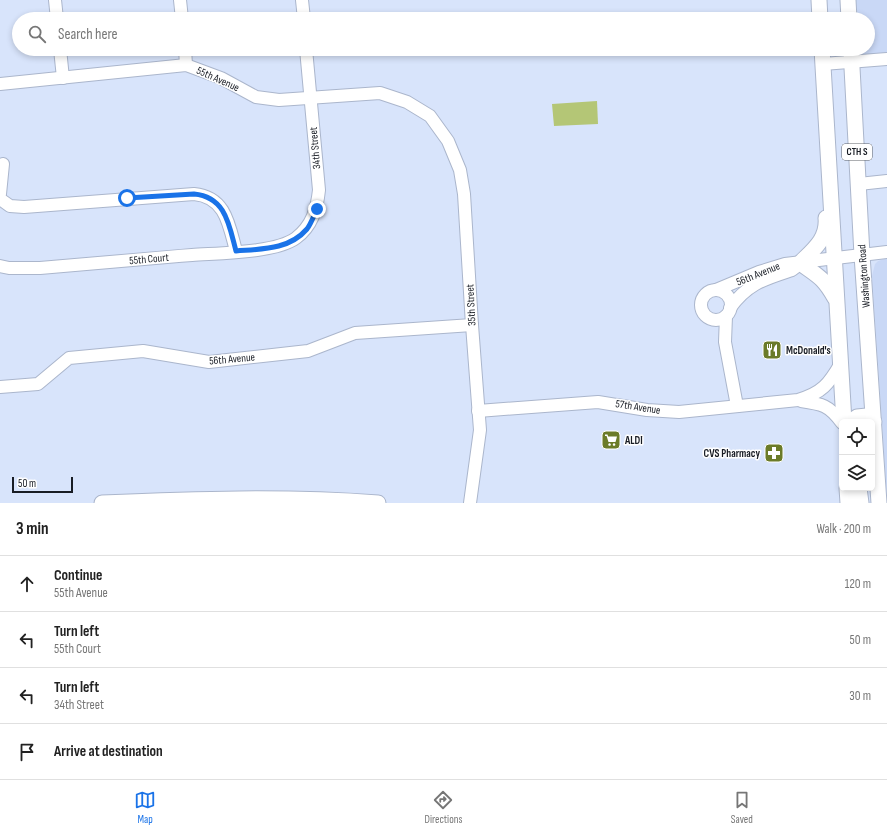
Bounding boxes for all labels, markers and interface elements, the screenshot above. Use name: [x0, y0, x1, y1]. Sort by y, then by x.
search box: [12, 12, 875, 56]
icon: search: [26, 23, 48, 45]
text: Search here: [58, 25, 118, 44]
street label: 55th Avenue: [195, 64, 241, 94]
street label: 34th Street: [307, 126, 323, 170]
road number: CTH S: [842, 144, 872, 160]
route start: [118, 189, 136, 207]
route end: [308, 200, 326, 218]
street label: Washington Road: [855, 243, 873, 308]
street label: 55th Court: [129, 251, 170, 267]
street label: 56th Avenue: [734, 259, 782, 289]
street label: 35th Street: [463, 283, 479, 326]
restaurant icon: McDonald's: [761, 339, 783, 361]
place label: McDonald's: [786, 344, 831, 357]
street label: 56th Avenue: [209, 351, 255, 367]
street label: 57th Avenue: [614, 397, 662, 417]
map controls: [839, 419, 875, 491]
button: locate: [839, 419, 875, 455]
supermarket icon: ALDI: [600, 429, 622, 451]
place label: ALDI: [624, 434, 643, 447]
pharmacy icon: CVS Pharmacy: [763, 442, 785, 464]
place label: CVS Pharmacy: [704, 447, 760, 460]
button: layers: [839, 455, 875, 491]
scale bar: [12, 475, 73, 494]
text: 50 m: [18, 477, 36, 490]
text: 3 min: [16, 519, 49, 539]
text: Walk · 200 m: [816, 521, 871, 537]
text: Continue: [54, 566, 103, 585]
icon: ahead: [16, 573, 38, 595]
text: 120 m: [845, 576, 871, 592]
text: 55th Avenue: [54, 585, 108, 601]
text: Turn left: [54, 622, 99, 641]
icon: left: [16, 629, 38, 651]
text: 50 m: [850, 632, 871, 648]
text: 55th Court: [54, 641, 101, 657]
text: Turn left: [54, 678, 99, 697]
icon: left: [16, 685, 38, 707]
text: 30 m: [849, 688, 871, 704]
text: 34th Street: [54, 697, 104, 713]
icon: arrive: [16, 741, 38, 763]
text: Arrive at destination: [54, 742, 163, 761]
tab: Map: [134, 789, 156, 826]
tab: Directions: [425, 789, 462, 826]
tab: Saved: [731, 789, 753, 826]

